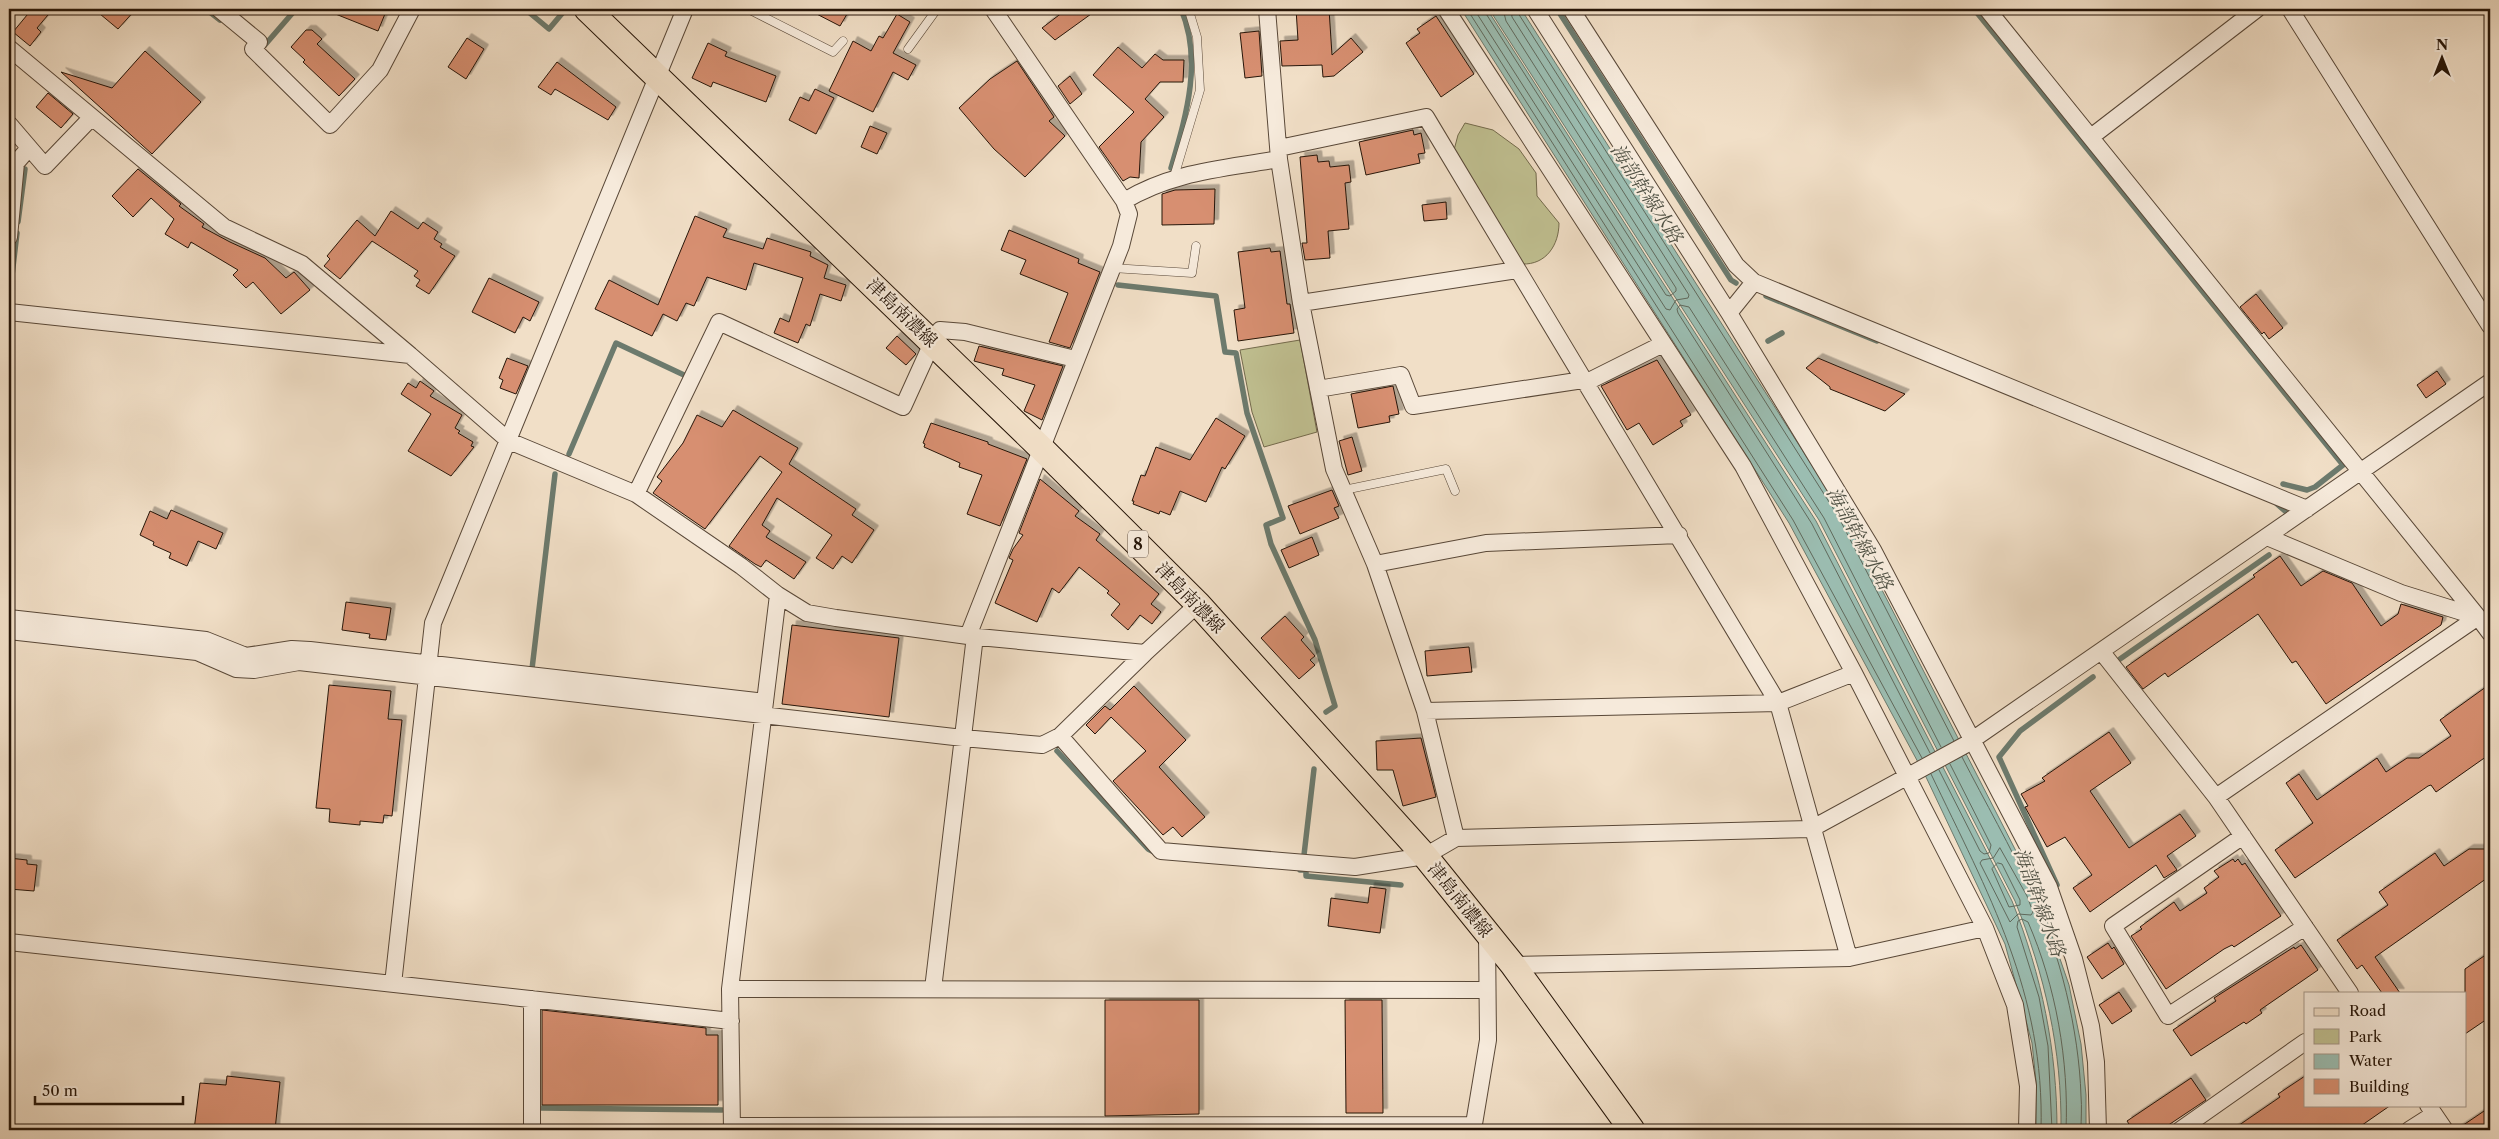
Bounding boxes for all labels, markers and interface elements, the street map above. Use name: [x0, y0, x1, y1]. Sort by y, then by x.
north arrow: [2416, 32, 2466, 82]
text: N: [2436, 36, 2448, 54]
water label: 海部幹線水路: [1606, 139, 1688, 249]
street label: 津島南濃線: [862, 274, 942, 352]
water label: 海部幹線水路: [1822, 483, 1898, 595]
road number: 8: [1128, 530, 1148, 558]
street label: 津島南濃線: [1151, 558, 1229, 638]
water label: 海部幹線水路: [2009, 845, 2071, 962]
street label: 津島南濃線: [1423, 858, 1497, 942]
legend: [2304, 992, 2466, 1106]
text: Road: [2349, 1001, 2386, 1020]
text: Park: [2349, 1027, 2383, 1046]
text: Water: [2348, 1051, 2393, 1070]
scale bar: [35, 1074, 182, 1106]
text: Building: [2349, 1077, 2409, 1096]
text: 50 m: [42, 1081, 78, 1100]

